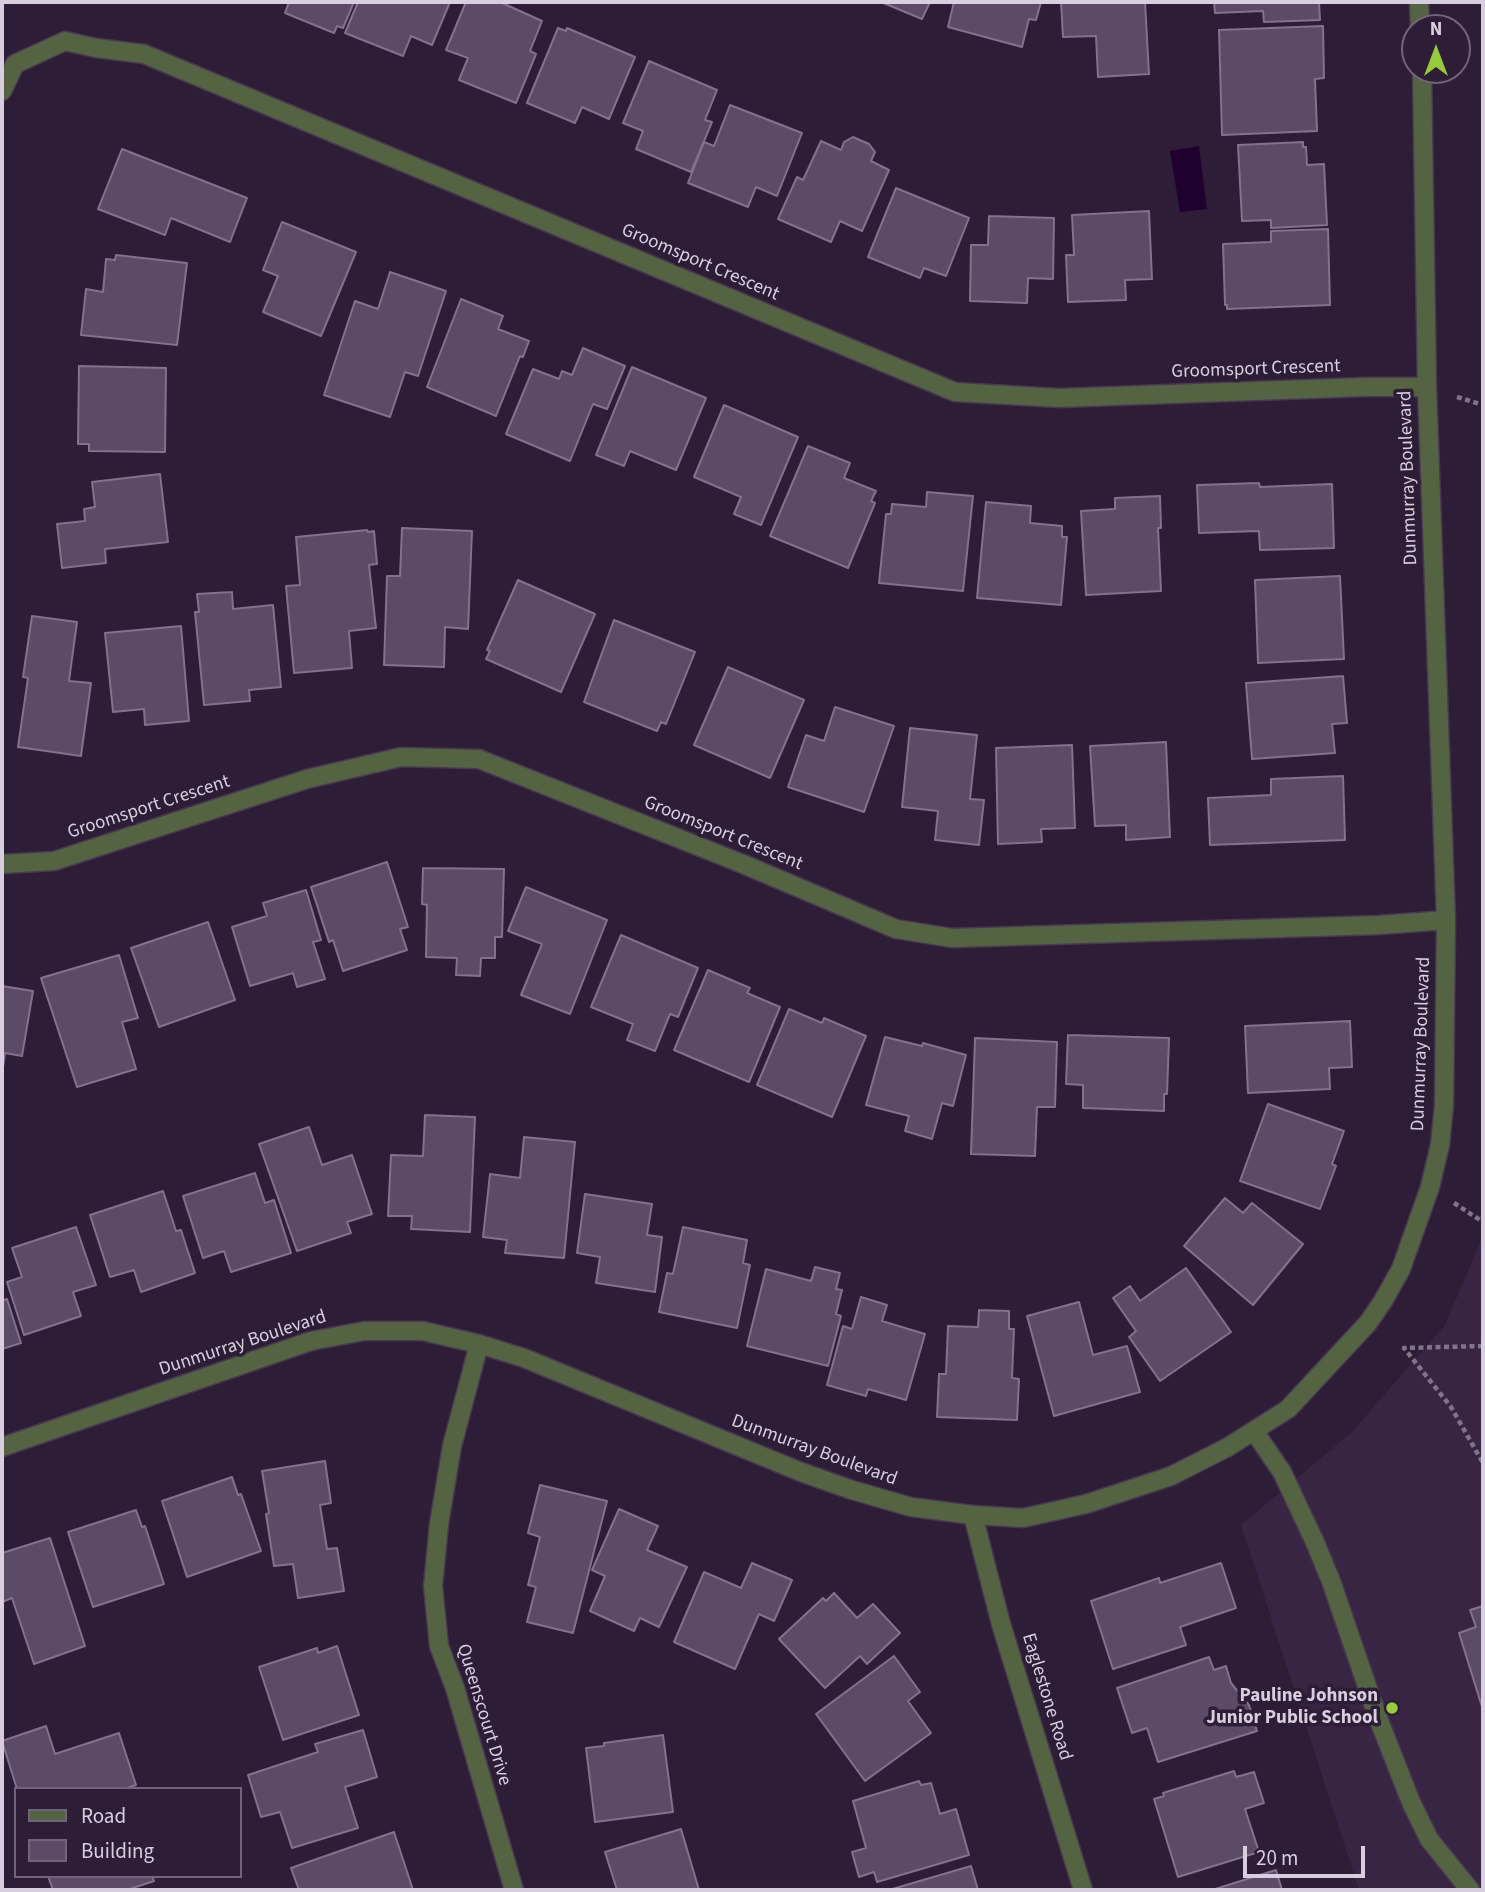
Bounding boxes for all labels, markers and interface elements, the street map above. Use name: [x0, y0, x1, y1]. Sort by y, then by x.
north arrow: [1401, 14, 1471, 84]
text: N: [1430, 16, 1442, 43]
street label: Groomsport Crescent: [618, 219, 782, 307]
street label: Groomsport Crescent: [1171, 356, 1341, 384]
street label: Dunmurray Boulevard: [1395, 390, 1423, 566]
street label: Groomsport Crescent: [65, 771, 233, 845]
street label: Groomsport Crescent: [640, 792, 806, 876]
street label: Dunmurray Boulevard: [1408, 956, 1436, 1132]
street label: Dunmurray Boulevard: [156, 1306, 330, 1382]
street label: Dunmurray Boulevard: [728, 1410, 900, 1492]
street label: Eaglestone Road: [1016, 1631, 1076, 1763]
street label: Queenscourt Drive: [451, 1641, 515, 1789]
place label: Pauline Johnson Junior Public School: [1206, 1686, 1378, 1730]
marker: Pauline Johnson Junior Public School: [1384, 1700, 1400, 1716]
legend: [14, 1787, 242, 1878]
text: Road: [81, 1801, 126, 1831]
scale bar: [1247, 1832, 1370, 1876]
text: Building: [81, 1836, 154, 1866]
text: 20 m: [1256, 1843, 1298, 1873]

